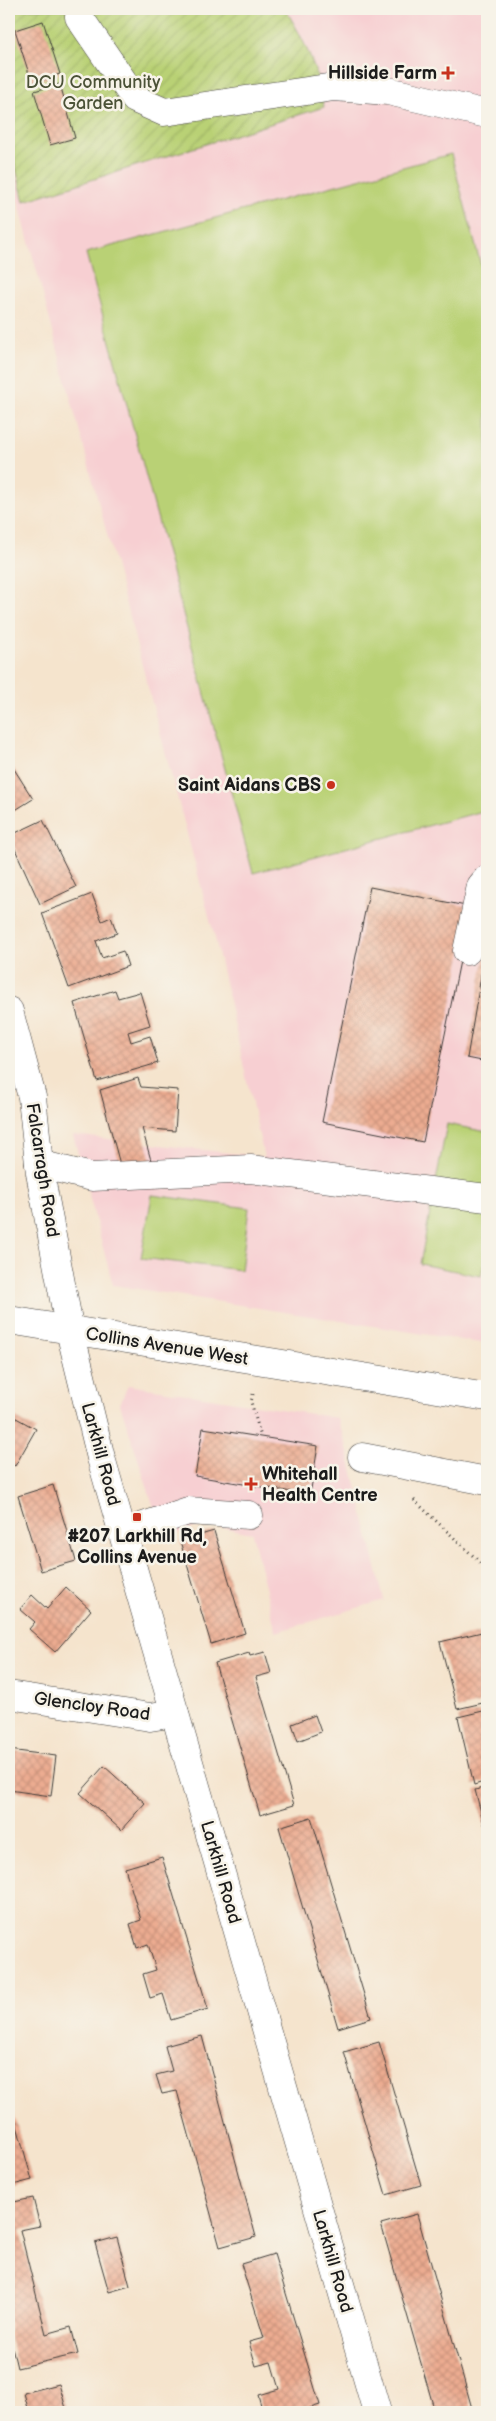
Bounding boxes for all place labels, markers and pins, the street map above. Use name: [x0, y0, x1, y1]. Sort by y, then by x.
place label: Hillside Farm: [328, 63, 437, 84]
marker: Hillside Farm: [441, 66, 455, 80]
place label: Saint Aidans CBS: [178, 775, 321, 796]
marker: Saint Aidans CBS: [325, 779, 337, 791]
place label: Whitehall Health Centre: [262, 1464, 378, 1506]
marker: Whitehall Health Centre: [244, 1477, 258, 1491]
marker: #207 Larkhill Rd, Collins Avenue: [131, 1511, 143, 1523]
place label: #207 Larkhill Rd, Collins Avenue: [67, 1526, 207, 1568]

